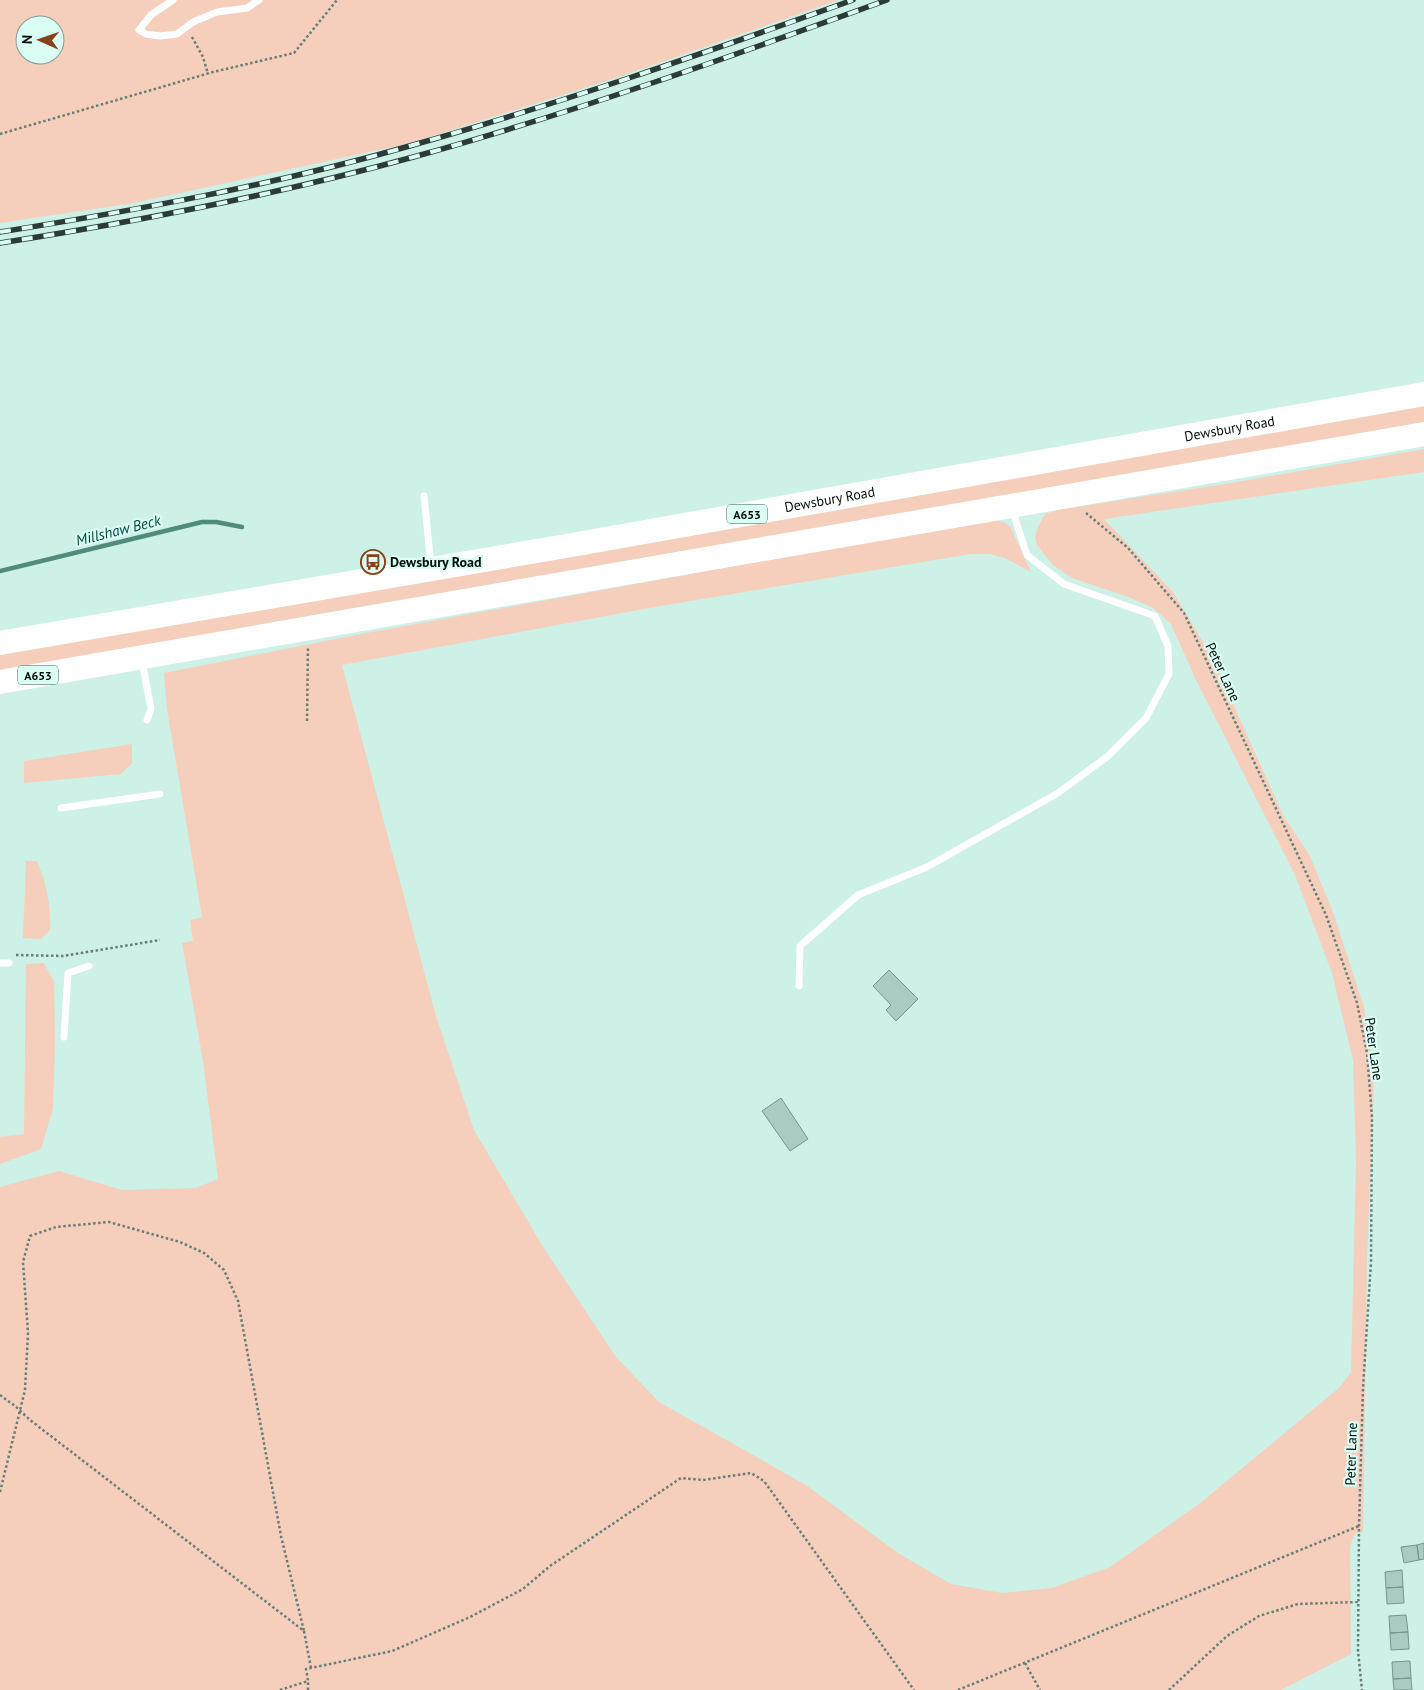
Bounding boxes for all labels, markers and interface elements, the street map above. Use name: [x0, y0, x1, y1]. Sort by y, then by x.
north arrow: [15, 15, 65, 65]
text: N: [18, 35, 36, 44]
street label: Dewsbury Road: [1183, 412, 1276, 445]
street label: Dewsbury Road: [783, 482, 876, 516]
road number: A653: [727, 504, 767, 524]
water label: Millshaw Beck: [74, 510, 164, 550]
bus stop icon: Dewsbury Road: [360, 549, 386, 575]
place label: Dewsbury Road: [390, 553, 482, 571]
street label: Peter Lane: [1201, 640, 1245, 704]
road number: A653: [18, 666, 58, 684]
street label: Peter Lane: [1361, 1016, 1387, 1082]
street label: Peter Lane: [1341, 1422, 1361, 1486]

